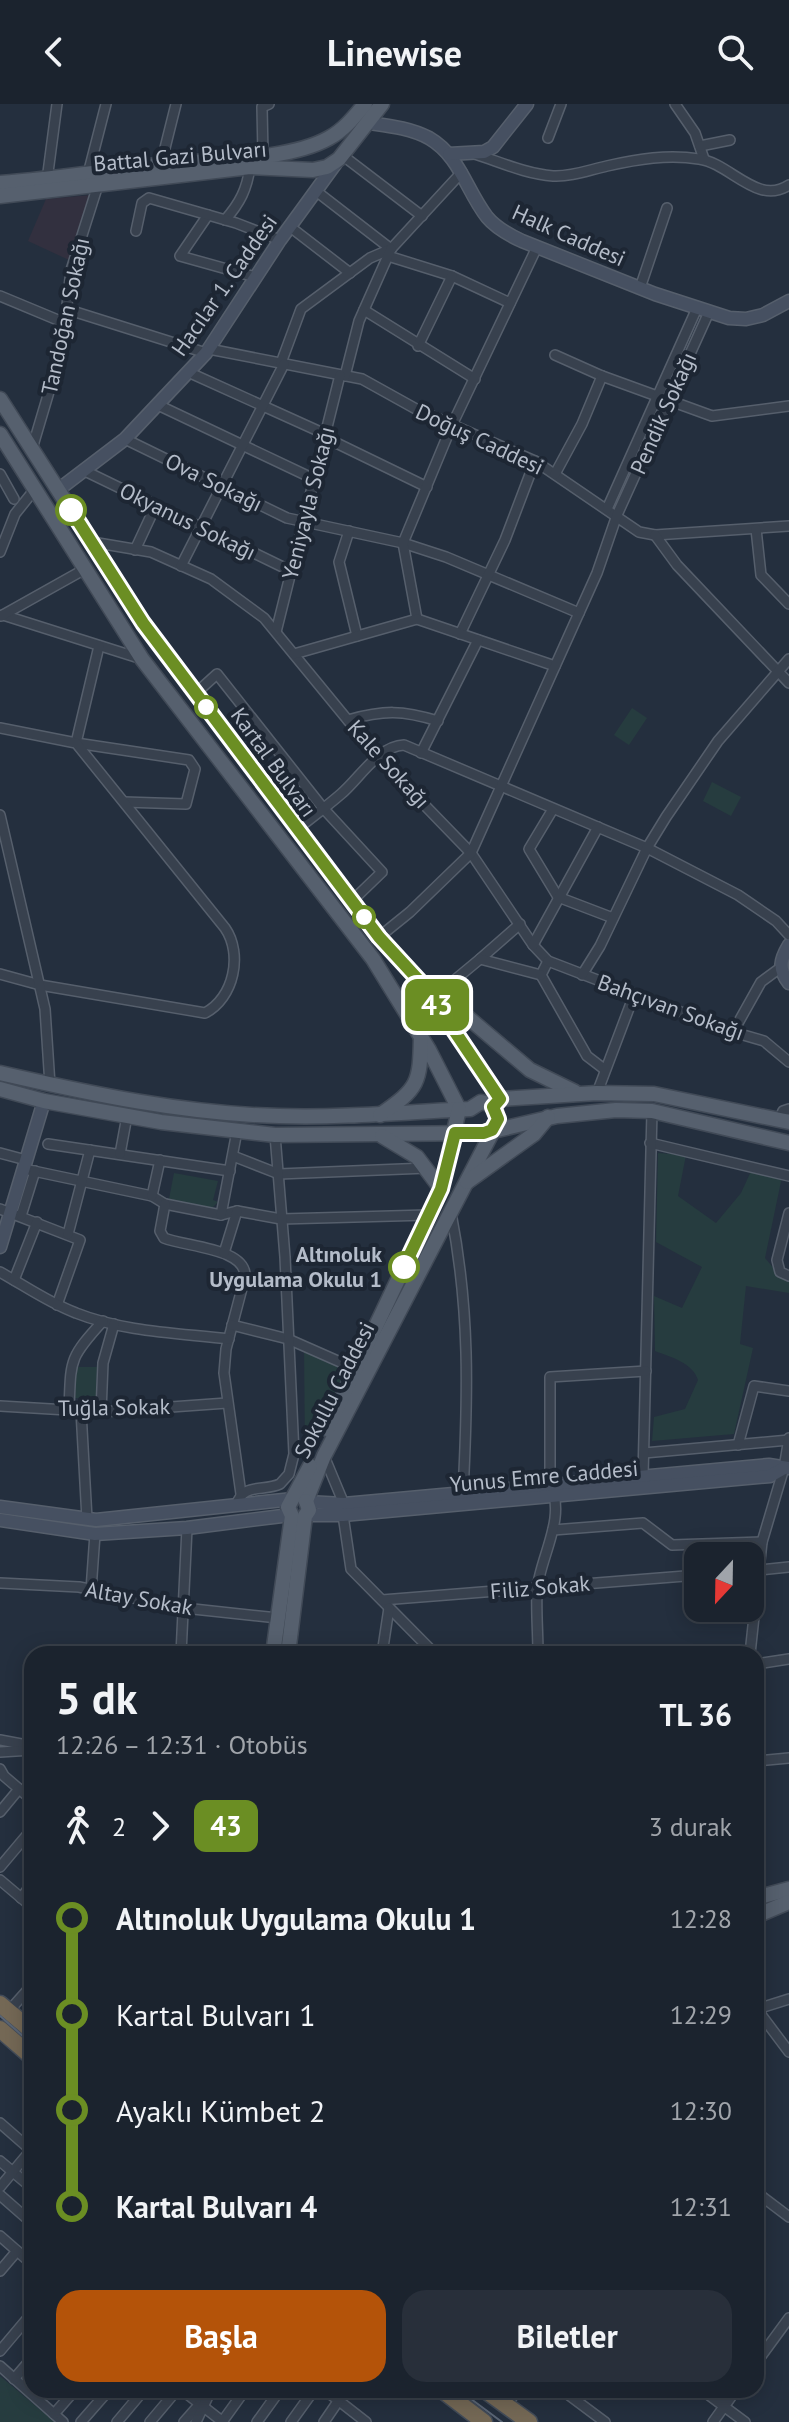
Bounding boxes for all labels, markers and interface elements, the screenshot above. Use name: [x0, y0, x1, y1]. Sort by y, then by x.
text: Linewise: [327, 29, 462, 76]
icon: back: [32, 30, 76, 74]
icon: search: [713, 30, 757, 74]
street label: Battal Gazi Bulvarı: [92, 134, 268, 178]
street label: Halk Caddesi: [508, 198, 630, 272]
street label: Hacılar 1. Caddesi: [165, 209, 283, 361]
street label: Tandoğan Sokağı: [35, 235, 95, 397]
street label: Pendik Sokağı: [624, 348, 702, 478]
street label: Doğuş Caddesi: [411, 397, 549, 481]
street label: Yeniyayla Sokağı: [275, 424, 341, 582]
street label: Ova Sokağı: [161, 446, 267, 518]
street label: Okyanus Sokağı: [115, 476, 261, 566]
unlabelled marker: [56, 495, 86, 525]
unlabelled marker: [195, 696, 217, 718]
street label: Kartal Bulvarı: [225, 702, 323, 822]
street label: Kale Sokağı: [342, 714, 436, 814]
unlabelled marker: [353, 906, 375, 928]
street label: Bahçıvan Sokağı: [594, 968, 748, 1046]
line badge: 43: [401, 979, 473, 1031]
text: 43: [421, 986, 453, 1023]
place label: Altınoluk Uygulama Okulu 1: [209, 1240, 382, 1293]
marker: Altınoluk Uygulama Okulu 1: [389, 1252, 419, 1282]
street label: Sokullu Caddesi: [288, 1317, 380, 1463]
street label: Tuğla Sokak: [58, 1392, 171, 1422]
street label: Yunus Emre Caddesi: [449, 1454, 639, 1498]
north arrow: [684, 1542, 764, 1622]
map controls: [684, 1542, 764, 1622]
street label: Filiz Sokak: [489, 1569, 592, 1605]
street label: Altay Sokak: [83, 1575, 195, 1621]
text: 5 dk: [56, 1669, 137, 1726]
text: TL 36: [659, 1695, 732, 1734]
text: 12:26 – 12:31 · Otobüs: [56, 1728, 308, 1761]
icon: walk: [56, 1804, 100, 1848]
icon: forward: [138, 1804, 182, 1848]
text: 43: [210, 1807, 242, 1844]
text: 2: [112, 1810, 126, 1843]
text: 3 durak: [649, 1810, 732, 1843]
text: Altınoluk Uygulama Okulu 1: [116, 1899, 476, 1938]
text: 12:28: [670, 1902, 732, 1935]
text: Kartal Bulvarı 1: [116, 1995, 316, 2034]
text: 12:29: [670, 1998, 732, 2031]
text: Ayaklı Kümbet 2: [116, 2091, 325, 2130]
text: 12:30: [670, 2094, 732, 2127]
text: Kartal Bulvarı 4: [116, 2187, 317, 2226]
text: 12:31: [670, 2190, 732, 2223]
button: Başla: [56, 2290, 386, 2382]
button: Biletler: [402, 2290, 732, 2382]

